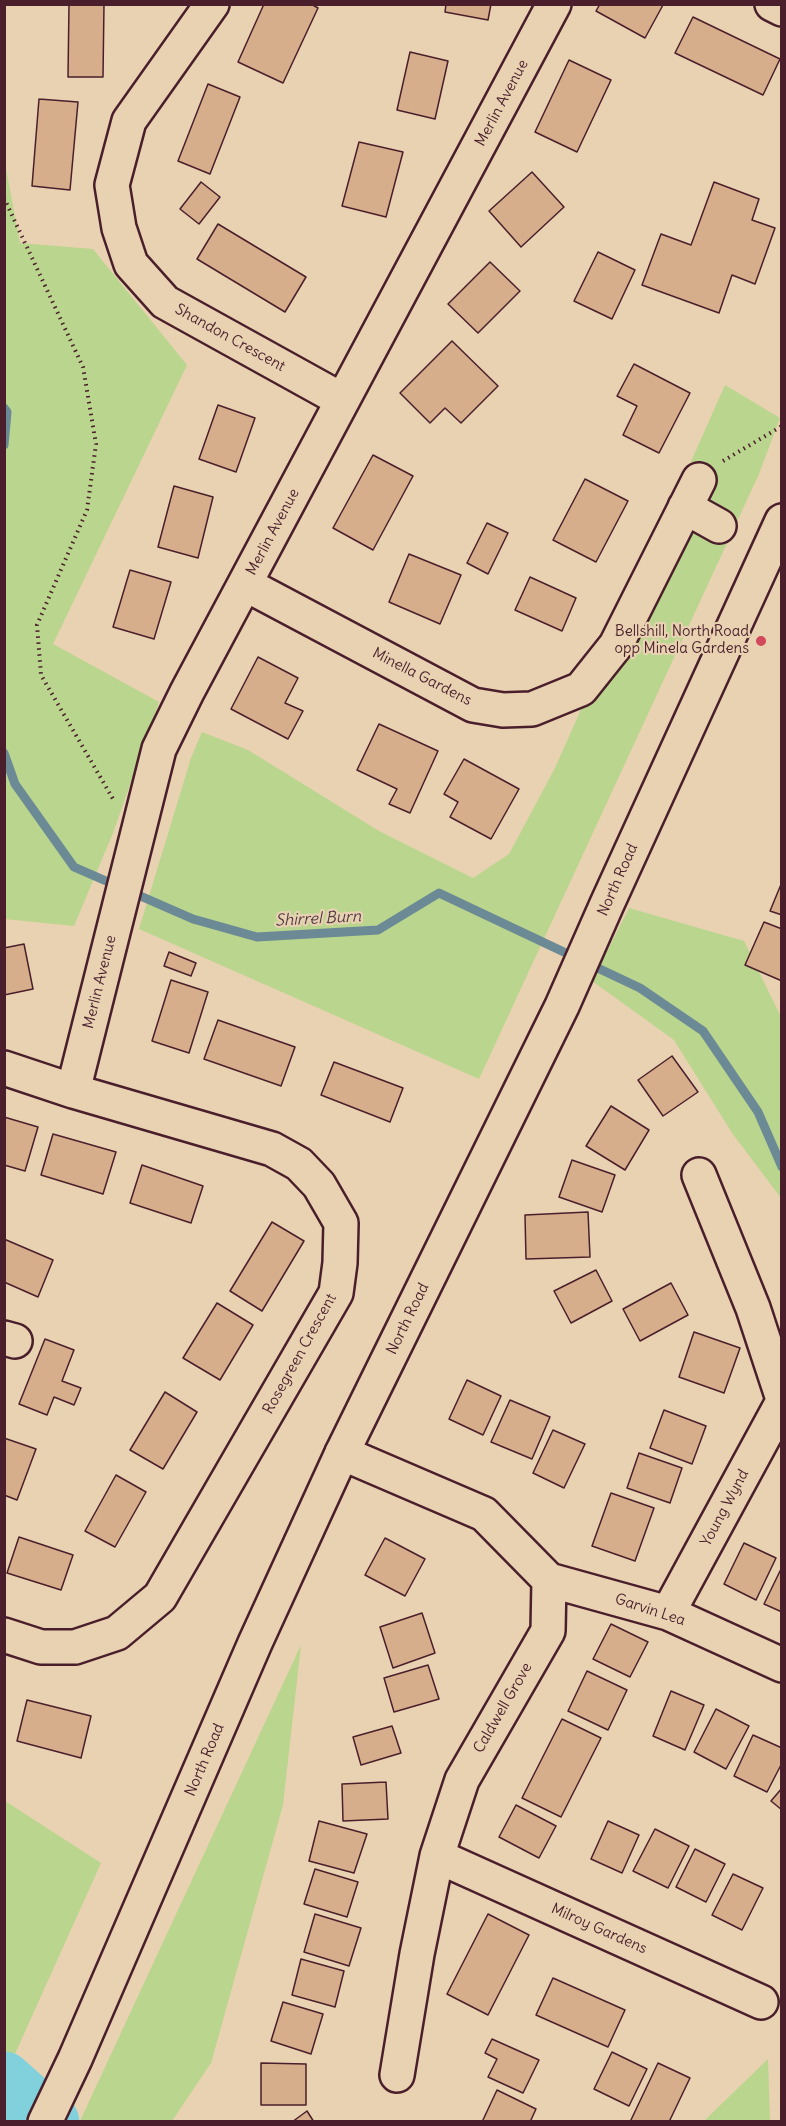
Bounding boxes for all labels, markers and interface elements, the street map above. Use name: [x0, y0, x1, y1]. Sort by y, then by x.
street label: Merlin Avenue: [472, 57, 532, 149]
street label: Shandon Crescent: [172, 300, 288, 376]
street label: Merlin Avenue: [243, 486, 303, 578]
place label: Bellshill, North Road opp Minela Gardens: [614, 623, 749, 658]
marker: Bellshill, North Road opp Minela Gardens: [754, 634, 768, 648]
street label: Minella Gardens: [369, 644, 475, 710]
street label: North Road: [594, 841, 642, 919]
water label: Shirrel Burn: [275, 907, 361, 931]
street label: Merlin Avenue: [80, 933, 120, 1031]
street label: North Road: [383, 1280, 433, 1358]
street label: Rosegreen Crescent: [259, 1291, 341, 1417]
street label: Young Wynd: [697, 1467, 753, 1549]
street label: Garvin Lea: [613, 1590, 687, 1630]
street label: Caldwell Grove: [470, 1660, 536, 1756]
street label: North Road: [182, 1721, 228, 1799]
street label: Milroy Gardens: [548, 1900, 650, 1958]

